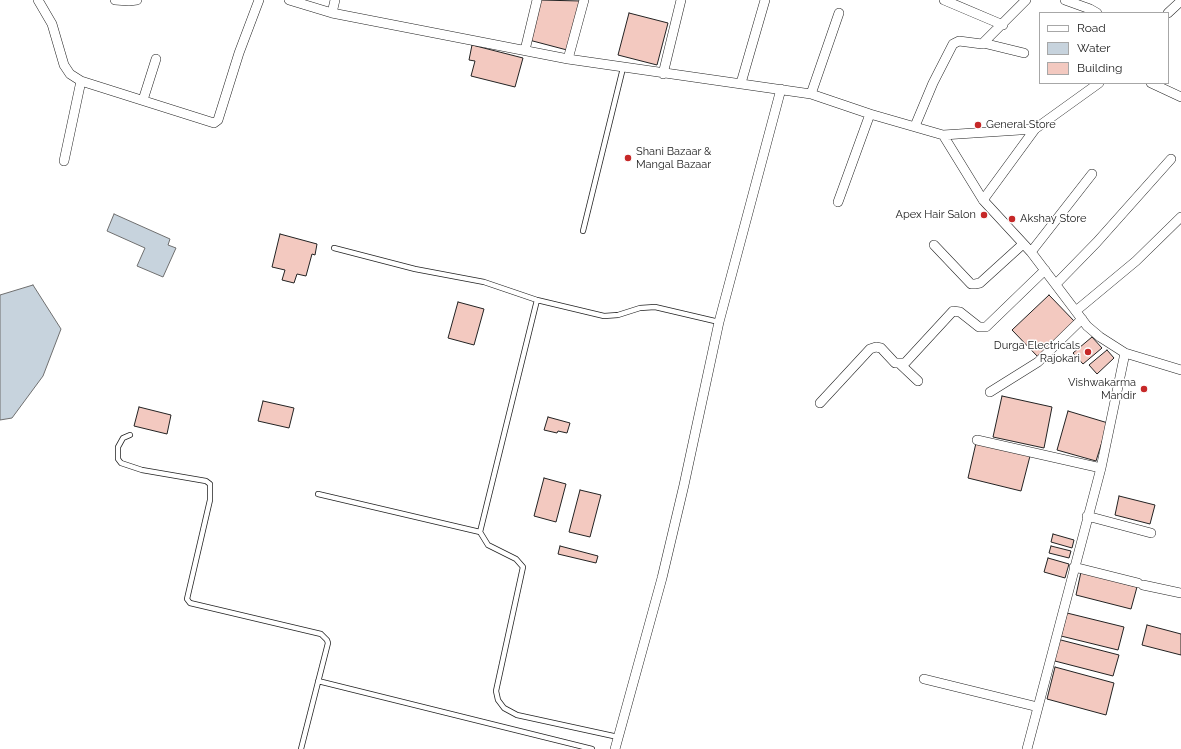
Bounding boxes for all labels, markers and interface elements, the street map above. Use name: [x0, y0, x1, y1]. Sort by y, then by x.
legend: [1039, 12, 1169, 84]
text: Road: [1077, 21, 1106, 35]
text: Water: [1077, 41, 1111, 55]
text: Building: [1077, 61, 1123, 75]
place label: General Store: [986, 118, 1056, 132]
marker: General Store: [973, 120, 983, 130]
place label: Shani Bazaar & Mangal Bazaar: [636, 145, 711, 171]
marker: Shani Bazaar & Mangal Bazaar: [623, 153, 633, 163]
place label: Apex Hair Salon: [895, 208, 976, 222]
marker: Apex Hair Salon: [979, 210, 989, 220]
place label: Akshay Store: [1020, 212, 1086, 226]
marker: Akshay Store: [1007, 214, 1017, 224]
place label: Durga Electricals Rajokari: [994, 339, 1080, 365]
marker: Durga Electricals Rajokari: [1083, 347, 1093, 357]
place label: Vishwakarma Mandir: [1068, 376, 1136, 402]
marker: Vishwakarma Mandir: [1139, 384, 1149, 394]

